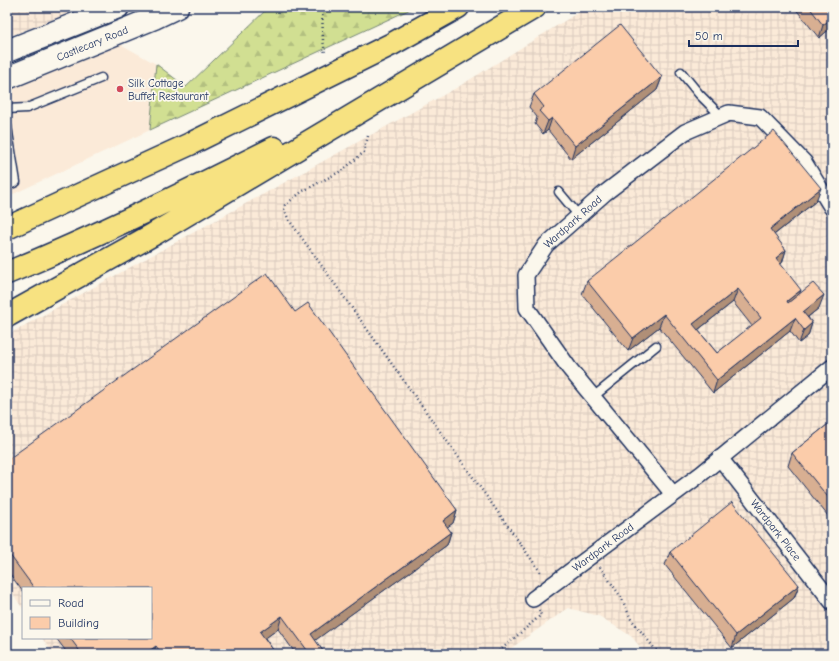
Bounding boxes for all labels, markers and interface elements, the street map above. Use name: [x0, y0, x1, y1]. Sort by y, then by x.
scale bar: [689, 22, 798, 48]
street label: Castlecary Road: [55, 23, 130, 64]
text: 50 m: [695, 29, 723, 43]
place label: Silk Cottage Buffet Restaurant: [128, 77, 209, 103]
marker: Silk Cottage Buffet Restaurant: [115, 84, 125, 94]
street label: Wardpark Road: [541, 193, 605, 251]
street label: Wardpark Place: [748, 497, 804, 564]
street label: Wardpark Road: [570, 520, 636, 574]
legend: [22, 587, 152, 639]
text: Road: [58, 596, 84, 610]
text: Building: [58, 616, 99, 630]

